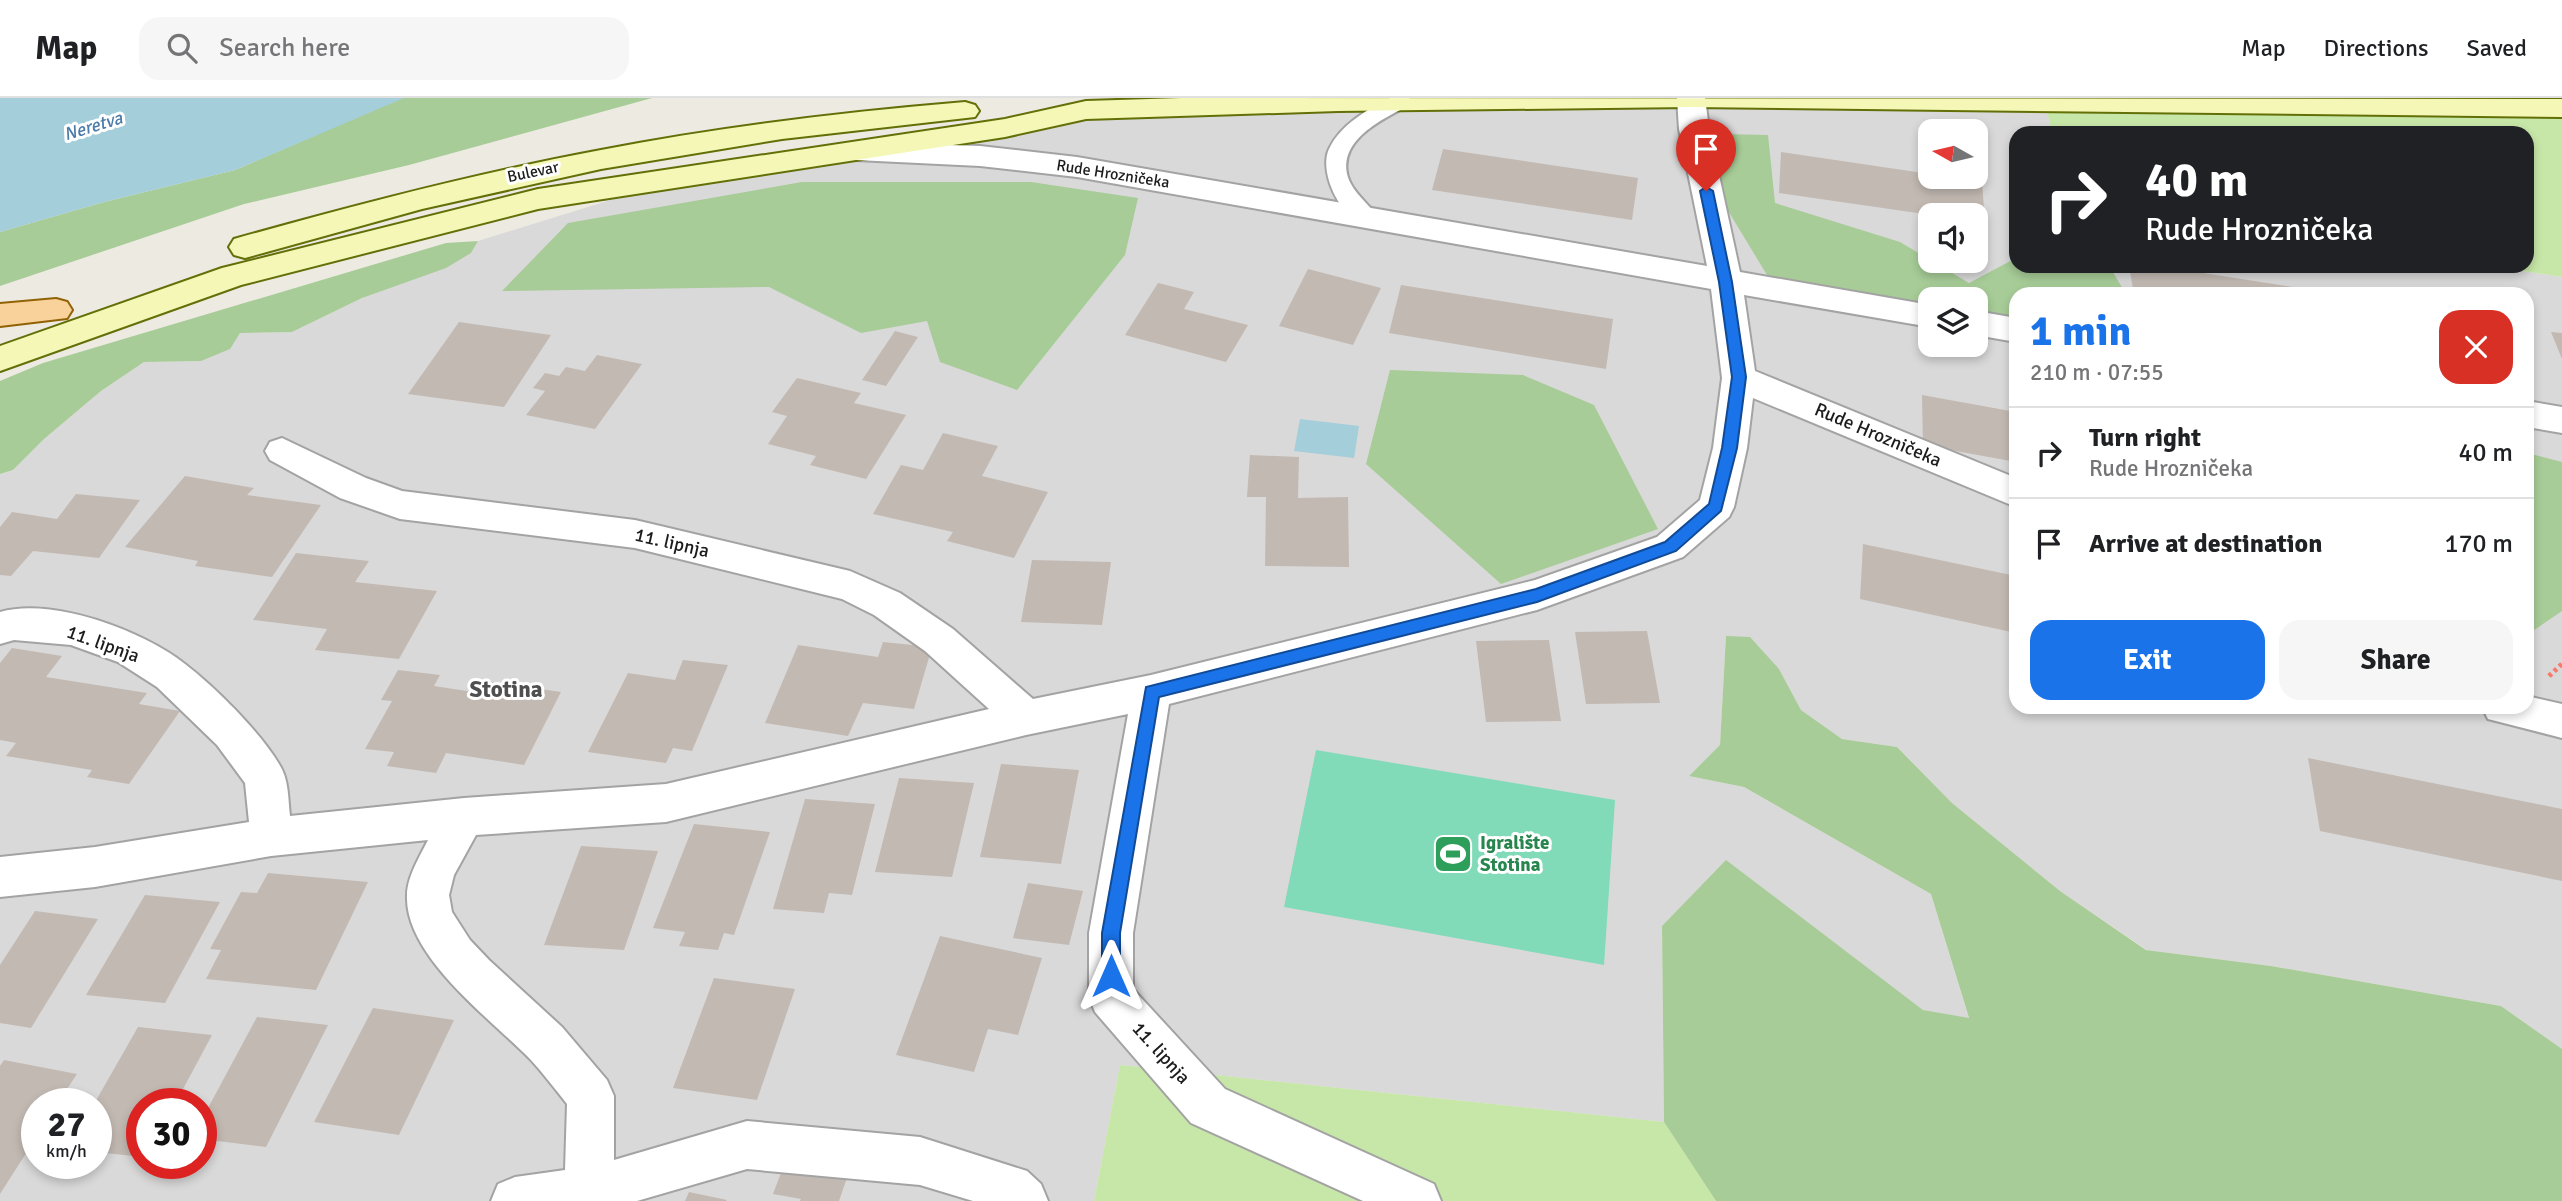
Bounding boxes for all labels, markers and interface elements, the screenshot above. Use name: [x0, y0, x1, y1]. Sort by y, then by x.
search box: [139, 17, 629, 80]
text: Map: [35, 28, 97, 69]
icon: search: [163, 29, 201, 67]
text: Search here: [219, 32, 350, 64]
text: Map: [2241, 33, 2286, 63]
text: Directions: [2324, 33, 2429, 63]
text: Saved: [2467, 33, 2527, 63]
water label: Neretva: [61, 106, 126, 145]
pin: [1676, 119, 1736, 191]
north arrow: [1918, 119, 1988, 189]
map controls: [1918, 119, 1988, 357]
icon: arrive: [1687, 130, 1725, 168]
text: 40 m: [2145, 150, 2248, 210]
icon: right: [2030, 154, 2121, 245]
street label: Rude Hrozničeka: [1055, 155, 1171, 193]
street label: Bulevar: [505, 157, 561, 187]
button: sound: [1918, 203, 1988, 273]
text: Rude Hrozničeka: [2145, 210, 2374, 249]
button: layers: [1918, 287, 1988, 357]
text: 1 min: [2030, 306, 2131, 357]
button: close: [2439, 310, 2513, 384]
text: 210 m · 07:55: [2030, 358, 2164, 387]
street label: Rude Hrozničeka: [1811, 397, 1945, 473]
text: Turn right: [2089, 422, 2201, 454]
icon: right: [2030, 434, 2068, 472]
text: 40 m: [2458, 437, 2513, 469]
text: Rude Hrozničeka: [2089, 454, 2253, 483]
street label: 11. lipnja: [632, 523, 712, 563]
icon: arrive: [2030, 525, 2068, 563]
text: Arrive at destination: [2089, 528, 2322, 560]
text: 170 m: [2444, 528, 2513, 560]
street label: 11. lipnja: [63, 620, 143, 668]
button: Exit: [2030, 620, 2265, 700]
button: Share: [2279, 620, 2513, 700]
district label: Stotina: [469, 675, 543, 704]
place label: Igralište Stotina: [1480, 831, 1549, 877]
sports icon: Igralište Stotina: [1432, 833, 1474, 875]
position arrow: [1074, 939, 1148, 1013]
street label: 11. lipnja: [1127, 1017, 1195, 1089]
speed limit sign: 30: [126, 1088, 217, 1179]
text: 27: [48, 1103, 85, 1146]
text: km/h: [46, 1140, 87, 1162]

